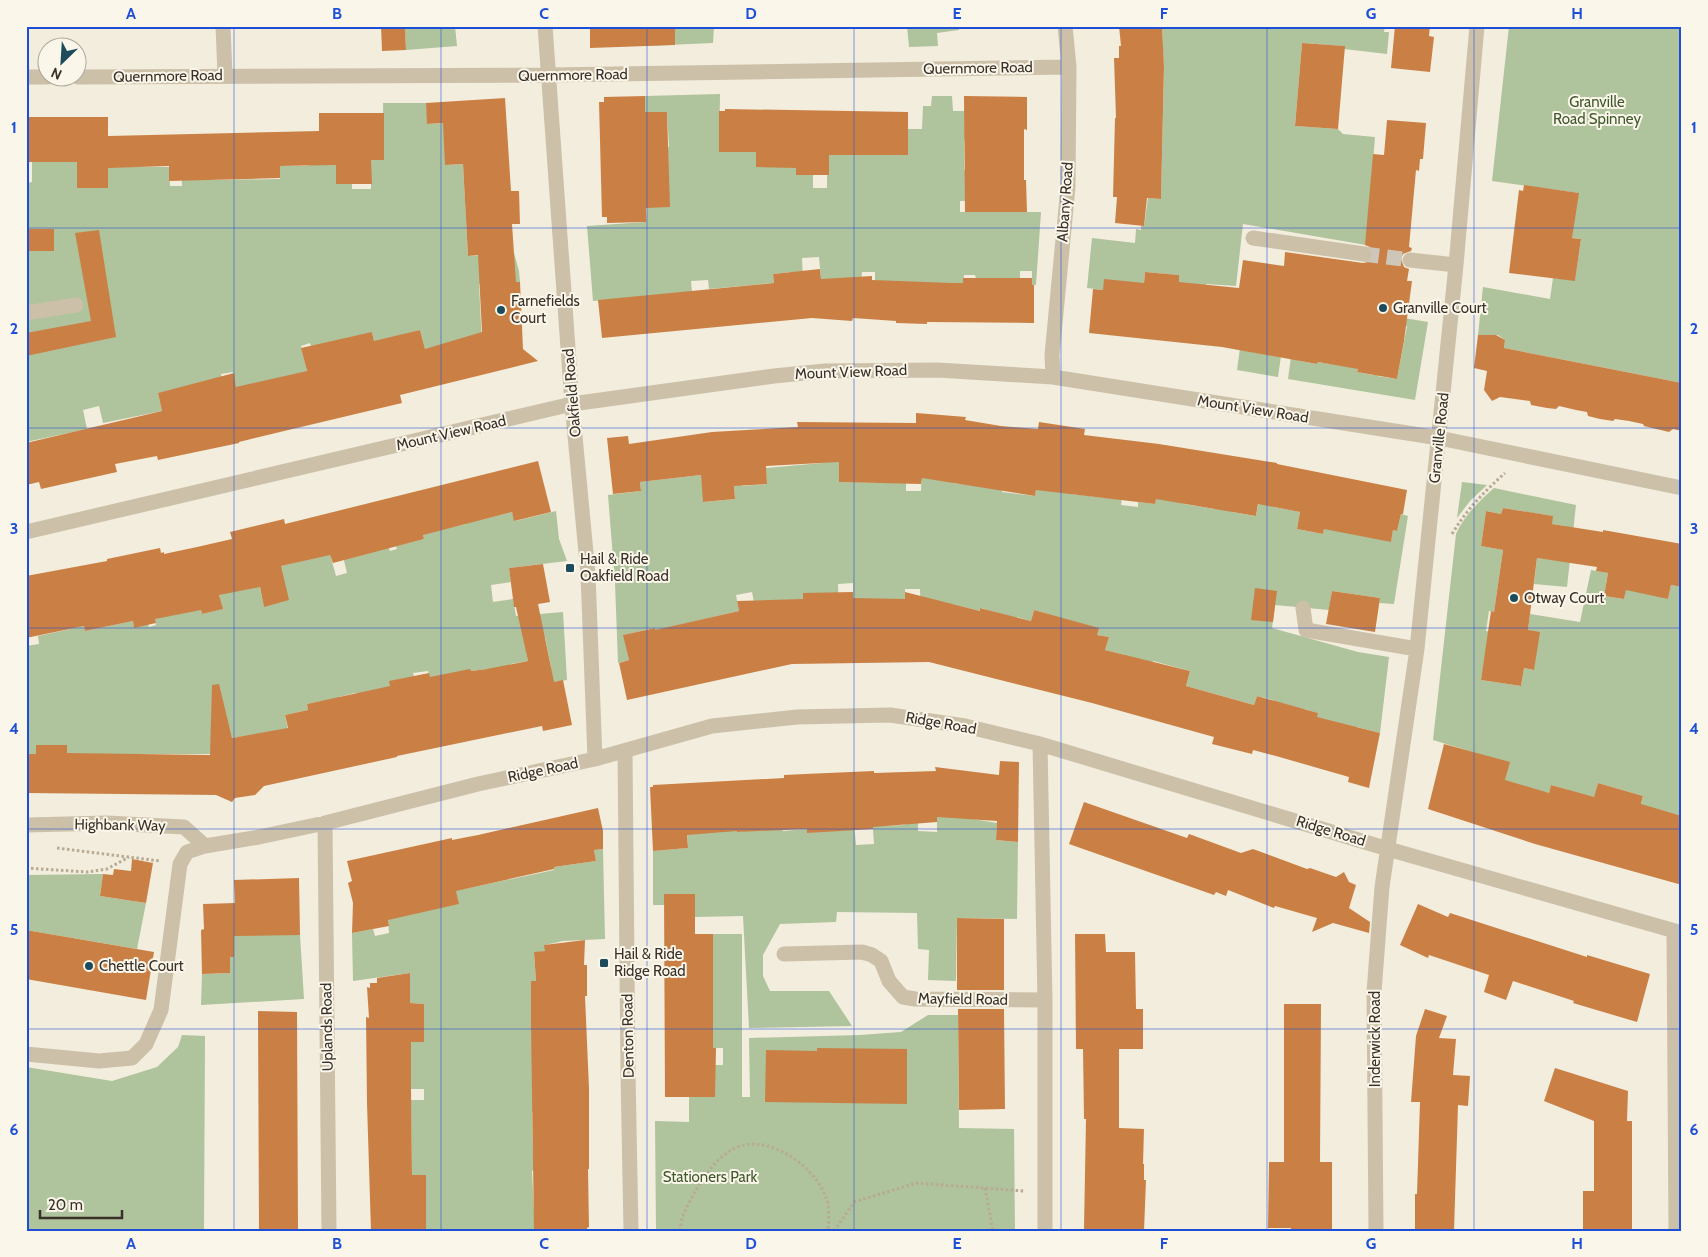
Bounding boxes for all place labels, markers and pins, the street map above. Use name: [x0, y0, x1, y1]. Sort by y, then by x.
place label: Farnefields Court: [511, 292, 580, 327]
place label: Granville Court: [1393, 299, 1487, 317]
marker: Granville Court: [1377, 302, 1389, 314]
marker: Farnefields Court: [495, 304, 507, 316]
place label: Hail & Ride Oakfield Road: [580, 550, 669, 585]
marker: Hail & Ride Oakfield Road: [564, 562, 576, 574]
place label: Otway Court: [1524, 589, 1604, 607]
marker: Otway Court: [1508, 592, 1520, 604]
place label: Hail & Ride Ridge Road: [614, 945, 686, 980]
place label: Chettle Court: [99, 957, 184, 975]
marker: Hail & Ride Ridge Road: [598, 957, 610, 969]
marker: Chettle Court: [83, 960, 95, 972]

